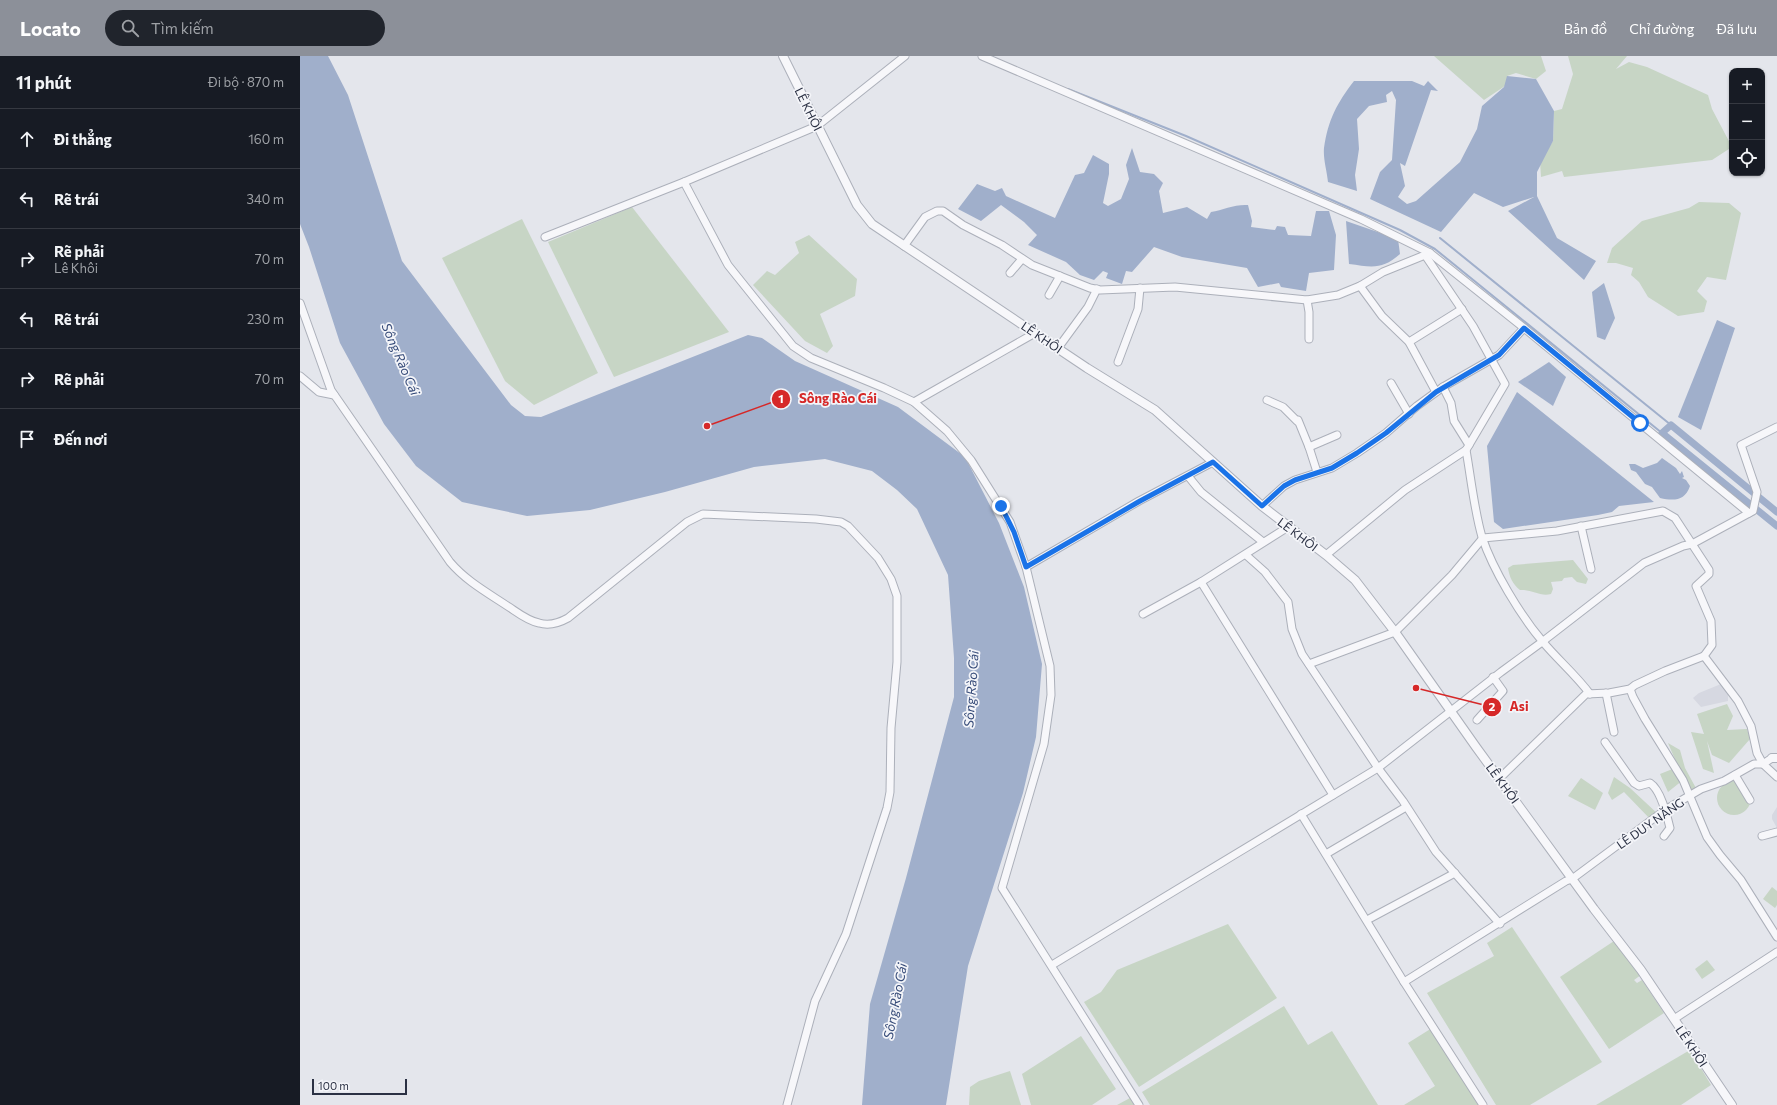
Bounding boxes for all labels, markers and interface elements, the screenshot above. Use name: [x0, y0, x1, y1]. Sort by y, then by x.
search box: [105, 10, 385, 46]
text: Locato: [20, 17, 81, 40]
icon: search: [119, 17, 141, 39]
text: Tìm kiếm: [151, 19, 214, 37]
text: Bản đồ: [1564, 20, 1607, 37]
text: Chỉ đường: [1629, 20, 1694, 37]
text: Đã lưu: [1716, 20, 1757, 37]
map controls: [1729, 68, 1765, 176]
button: +: [1729, 68, 1765, 104]
text: 11 phút: [16, 72, 71, 93]
text: Đi bộ · 870 m: [208, 74, 284, 90]
street label: LÊ KHÔI: [793, 85, 825, 133]
button: −: [1729, 104, 1765, 140]
icon: ahead: [16, 128, 38, 150]
text: Đi thẳng: [54, 130, 112, 148]
text: 160 m: [248, 131, 284, 147]
button: locate: [1729, 140, 1765, 176]
icon: left: [16, 188, 38, 210]
text: Rẽ trái: [54, 190, 99, 208]
text: 340 m: [246, 191, 284, 207]
text: Rẽ phải: [54, 242, 104, 260]
icon: right: [16, 248, 38, 270]
text: 70 m: [255, 251, 284, 267]
text: Lê Khôi: [54, 260, 98, 276]
icon: left: [16, 308, 38, 330]
text: Rẽ trái: [54, 310, 99, 328]
text: 230 m: [247, 311, 284, 327]
street label: LÊ KHÔI: [1019, 318, 1065, 356]
water label: Sông Rào Cái: [379, 320, 424, 398]
icon: right: [16, 368, 38, 390]
text: Rẽ phải: [54, 370, 104, 388]
text: 70 m: [255, 371, 284, 387]
callout: Sông Rào Cái: [771, 386, 885, 411]
text: Sông Rào Cái: [799, 390, 877, 406]
text: 1: [778, 391, 784, 405]
route start: [1631, 414, 1649, 432]
icon: arrive: [16, 428, 38, 450]
text: Đến nơi: [54, 430, 107, 448]
route end: [992, 497, 1010, 515]
street label: LÊ KHÔI: [1275, 514, 1321, 554]
water label: Sông Rào Cái: [960, 649, 982, 728]
callout: Asi: [1482, 694, 1537, 719]
text: Asi: [1509, 698, 1529, 714]
text: 2: [1489, 699, 1496, 713]
street label: LÊ KHÔI: [1484, 760, 1522, 806]
street label: LÊ DUY NĂNG: [1614, 795, 1686, 851]
water label: Sông Rào Cái: [880, 961, 910, 1040]
street label: LÊ KHÔI: [1673, 1023, 1711, 1069]
scale bar: [312, 1077, 407, 1096]
text: 100 m: [318, 1079, 349, 1092]

